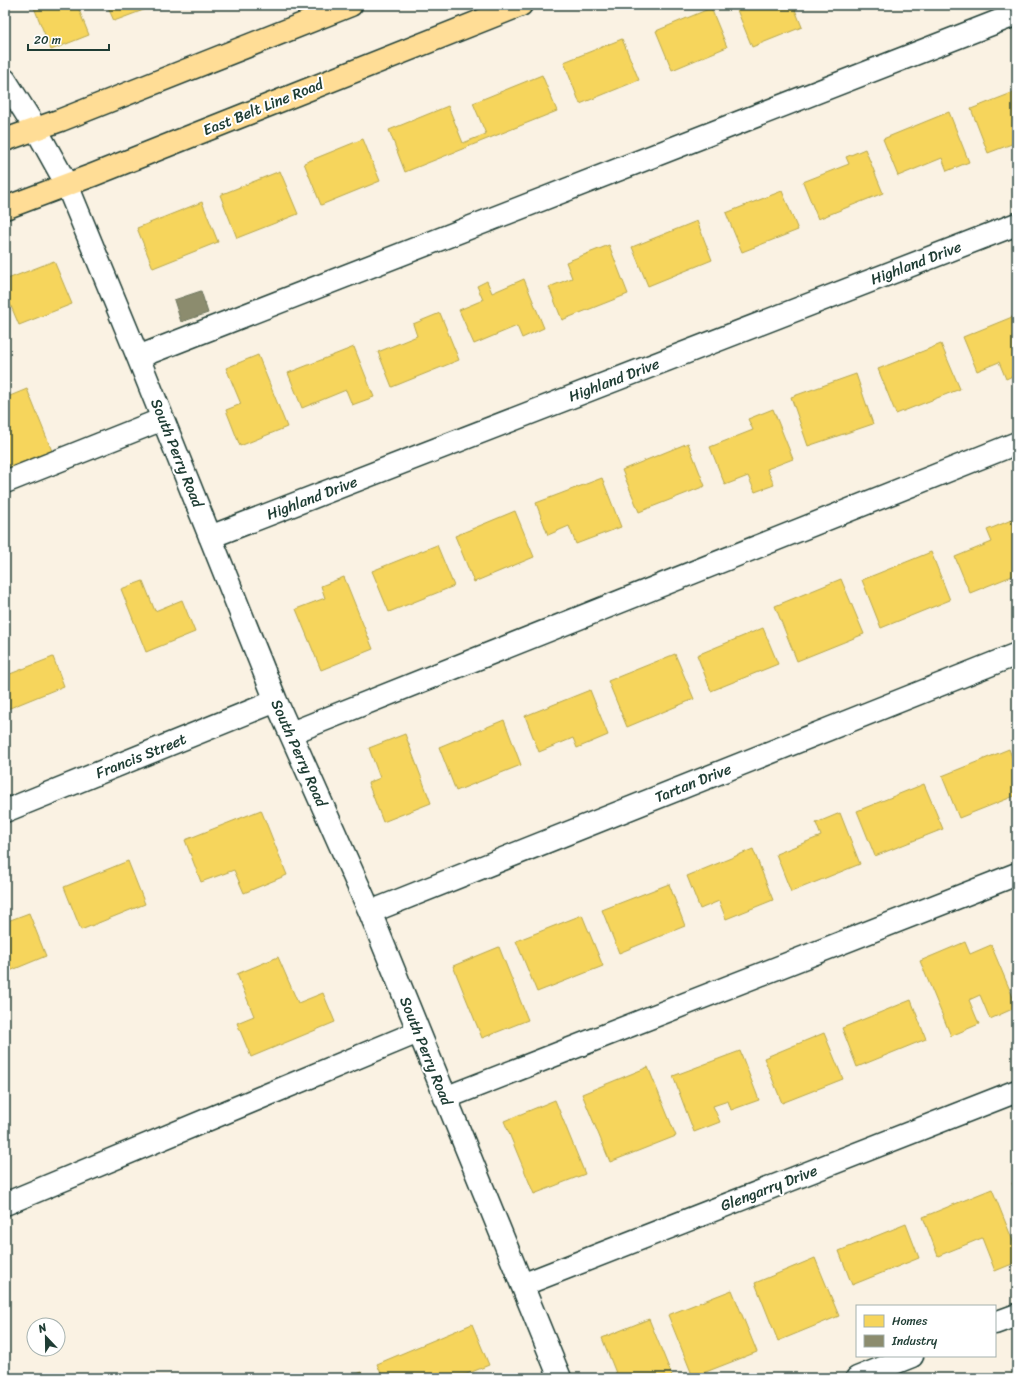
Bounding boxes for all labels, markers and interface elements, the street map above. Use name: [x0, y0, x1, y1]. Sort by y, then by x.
scale bar: [28, 26, 109, 52]
text: 20 m: [34, 29, 61, 51]
street label: East Belt Line Road: [199, 71, 328, 143]
street label: Highland Drive: [867, 234, 966, 292]
street label: Highland Drive: [565, 351, 664, 409]
street label: South Perry Road: [143, 395, 211, 512]
street label: Highland Drive: [263, 469, 362, 527]
street label: South Perry Road: [264, 695, 335, 812]
street label: Francis Street: [92, 726, 191, 786]
street label: Tartan Drive: [651, 756, 736, 810]
street label: South Perry Road: [392, 993, 460, 1110]
street label: Glengarry Drive: [717, 1157, 822, 1218]
legend: [856, 1305, 996, 1357]
text: Homes: [892, 1310, 928, 1332]
north arrow: [26, 1317, 66, 1357]
text: N: [34, 1318, 50, 1339]
text: Industry: [891, 1330, 938, 1352]

